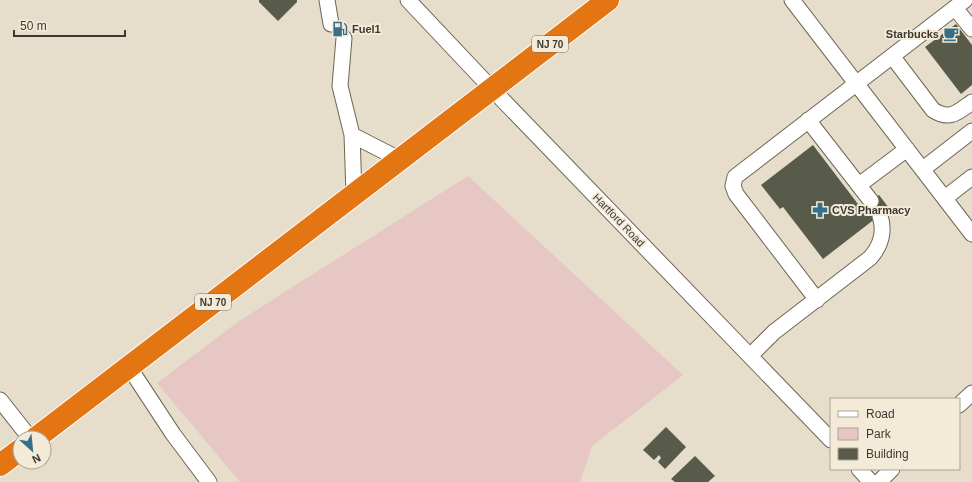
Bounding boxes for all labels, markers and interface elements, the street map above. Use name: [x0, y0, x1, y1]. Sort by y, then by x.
scale bar: [14, 12, 125, 38]
text: 50 m: [20, 19, 47, 33]
fuel station icon: Fuel1: [331, 20, 349, 38]
place label: Fuel1: [352, 23, 381, 35]
cafe icon: Starbucks: [942, 25, 960, 43]
place label: Starbucks: [886, 28, 939, 40]
road number: NJ 70: [532, 36, 568, 52]
street label: Hartford Road: [591, 191, 647, 249]
pharmacy icon: CVS Pharmacy: [811, 201, 829, 219]
place label: CVS Pharmacy: [832, 204, 911, 216]
road number: NJ 70: [195, 294, 231, 310]
legend: [830, 398, 960, 470]
text: Road: [866, 407, 895, 421]
text: Park: [866, 427, 892, 441]
north arrow: [12, 430, 52, 470]
text: Building: [866, 447, 909, 461]
text: N: [30, 452, 43, 466]

